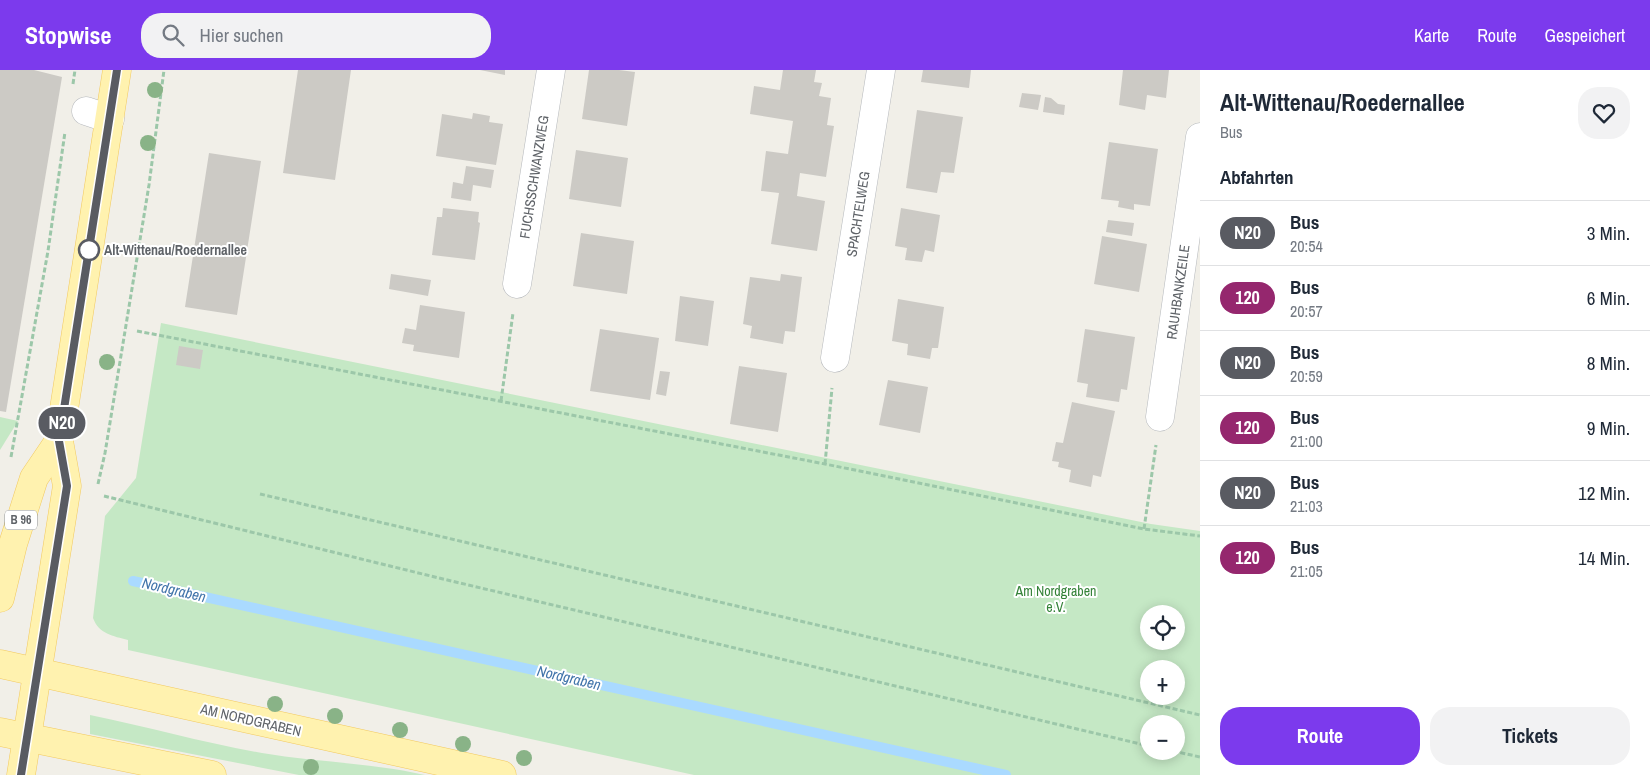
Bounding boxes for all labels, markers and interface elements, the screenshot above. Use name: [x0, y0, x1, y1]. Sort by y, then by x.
search box: [141, 13, 491, 58]
text: Stopwise: [25, 19, 111, 51]
icon: search: [159, 21, 187, 49]
text: Hier suchen: [199, 22, 283, 48]
text: Karte: [1414, 23, 1449, 48]
text: Route: [1477, 23, 1517, 48]
text: Gespeichert: [1545, 23, 1625, 48]
text: Alt-Wittenau/Roedernallee: [1220, 86, 1465, 118]
button: heart: [1578, 87, 1630, 139]
street label: FUCHSSCHWANZWEG: [515, 114, 553, 240]
text: Bus: [1220, 121, 1243, 143]
text: Abfahrten: [1220, 164, 1294, 190]
street label: SPACHTELWEG: [842, 170, 874, 258]
text: Bus: [1290, 209, 1319, 235]
text: N20: [1234, 220, 1261, 245]
text: 3 Min.: [1587, 220, 1630, 246]
text: 20:54: [1290, 235, 1323, 257]
marker: Alt-Wittenau/Roedernallee: [78, 239, 100, 261]
place label: Alt-Wittenau/Roedernallee: [104, 241, 247, 259]
street label: RAUHBANKZEILE: [1162, 243, 1194, 341]
text: Bus: [1290, 274, 1319, 300]
text: 120: [1235, 285, 1260, 310]
text: 6 Min.: [1587, 285, 1630, 311]
text: 20:57: [1290, 300, 1323, 322]
text: Bus: [1290, 339, 1319, 365]
text: N20: [1234, 350, 1261, 375]
text: 8 Min.: [1587, 350, 1630, 376]
text: 20:59: [1290, 365, 1323, 387]
text: Bus: [1290, 404, 1319, 430]
line badge: N20: [33, 407, 91, 439]
text: N20: [48, 410, 76, 435]
text: 120: [1235, 415, 1260, 440]
text: 9 Min.: [1587, 415, 1630, 441]
text: 21:00: [1290, 430, 1323, 452]
text: Bus: [1290, 469, 1319, 495]
text: N20: [1234, 480, 1261, 505]
text: 12 Min.: [1578, 480, 1630, 506]
text: 21:03: [1290, 495, 1323, 517]
road number: B 96: [5, 510, 37, 530]
text: Bus: [1290, 534, 1319, 560]
text: 120: [1235, 545, 1260, 570]
text: 14 Min.: [1578, 545, 1630, 571]
text: 21:05: [1290, 560, 1323, 582]
water label: Nordgraben: [140, 572, 208, 607]
park label: Am Nordgraben e.V.: [1014, 582, 1097, 616]
map controls: [1140, 605, 1185, 760]
button: locate: [1140, 605, 1185, 650]
water label: Nordgraben: [535, 660, 603, 695]
button: +: [1140, 660, 1185, 705]
street label: AM NORDGRABEN: [198, 699, 303, 740]
button: Route: [1220, 707, 1420, 765]
button: Tickets: [1430, 707, 1630, 765]
button: −: [1140, 715, 1185, 760]

